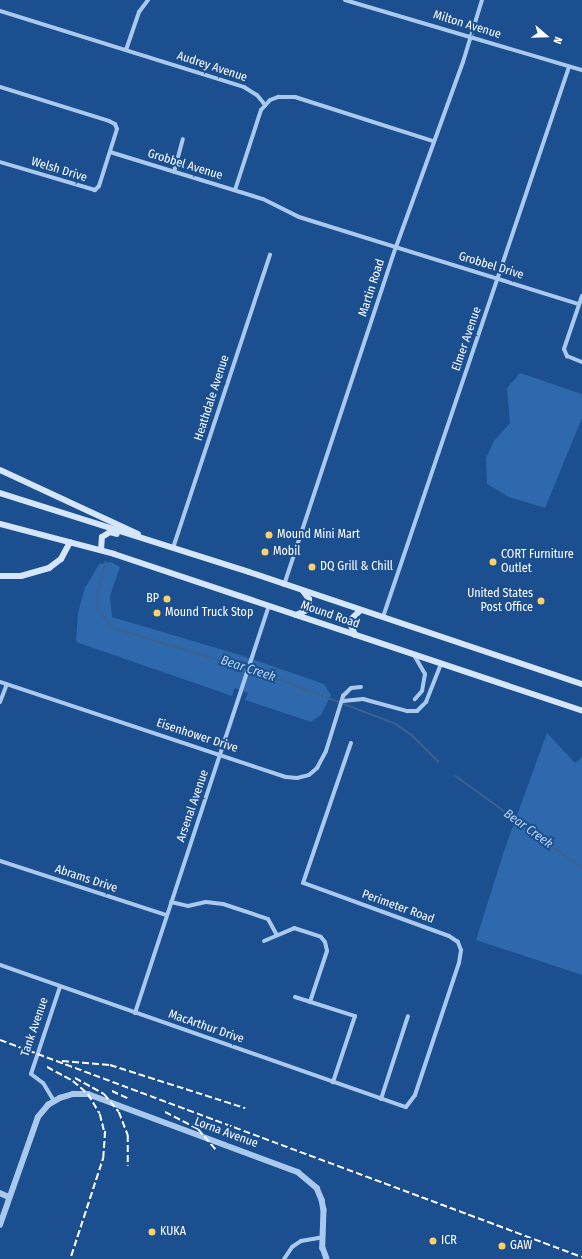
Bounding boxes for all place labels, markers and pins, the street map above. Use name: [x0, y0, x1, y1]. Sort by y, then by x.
place label: Mound Mini Mart: [277, 528, 360, 542]
marker: Mound Mini Mart: [264, 530, 274, 540]
place label: Mobil: [273, 545, 300, 559]
marker: Mobil: [260, 547, 270, 557]
place label: CORT Furniture Outlet: [501, 548, 574, 576]
marker: CORT Furniture Outlet: [488, 557, 498, 567]
place label: DQ Grill & Chill: [320, 560, 393, 574]
marker: DQ Grill & Chill: [307, 562, 317, 572]
place label: United States Post Office: [467, 587, 533, 615]
place label: BP: [146, 592, 159, 606]
marker: BP: [162, 594, 172, 604]
marker: United States Post Office: [536, 596, 546, 606]
place label: Mound Truck Stop: [165, 606, 253, 620]
marker: Mound Truck Stop: [152, 608, 162, 618]
place label: KUKA: [160, 1225, 186, 1239]
marker: KUKA: [147, 1227, 157, 1237]
place label: ICR: [441, 1234, 457, 1248]
marker: ICR: [428, 1236, 438, 1246]
place label: GAW: [510, 1239, 532, 1253]
marker: GAW: [497, 1241, 507, 1251]

